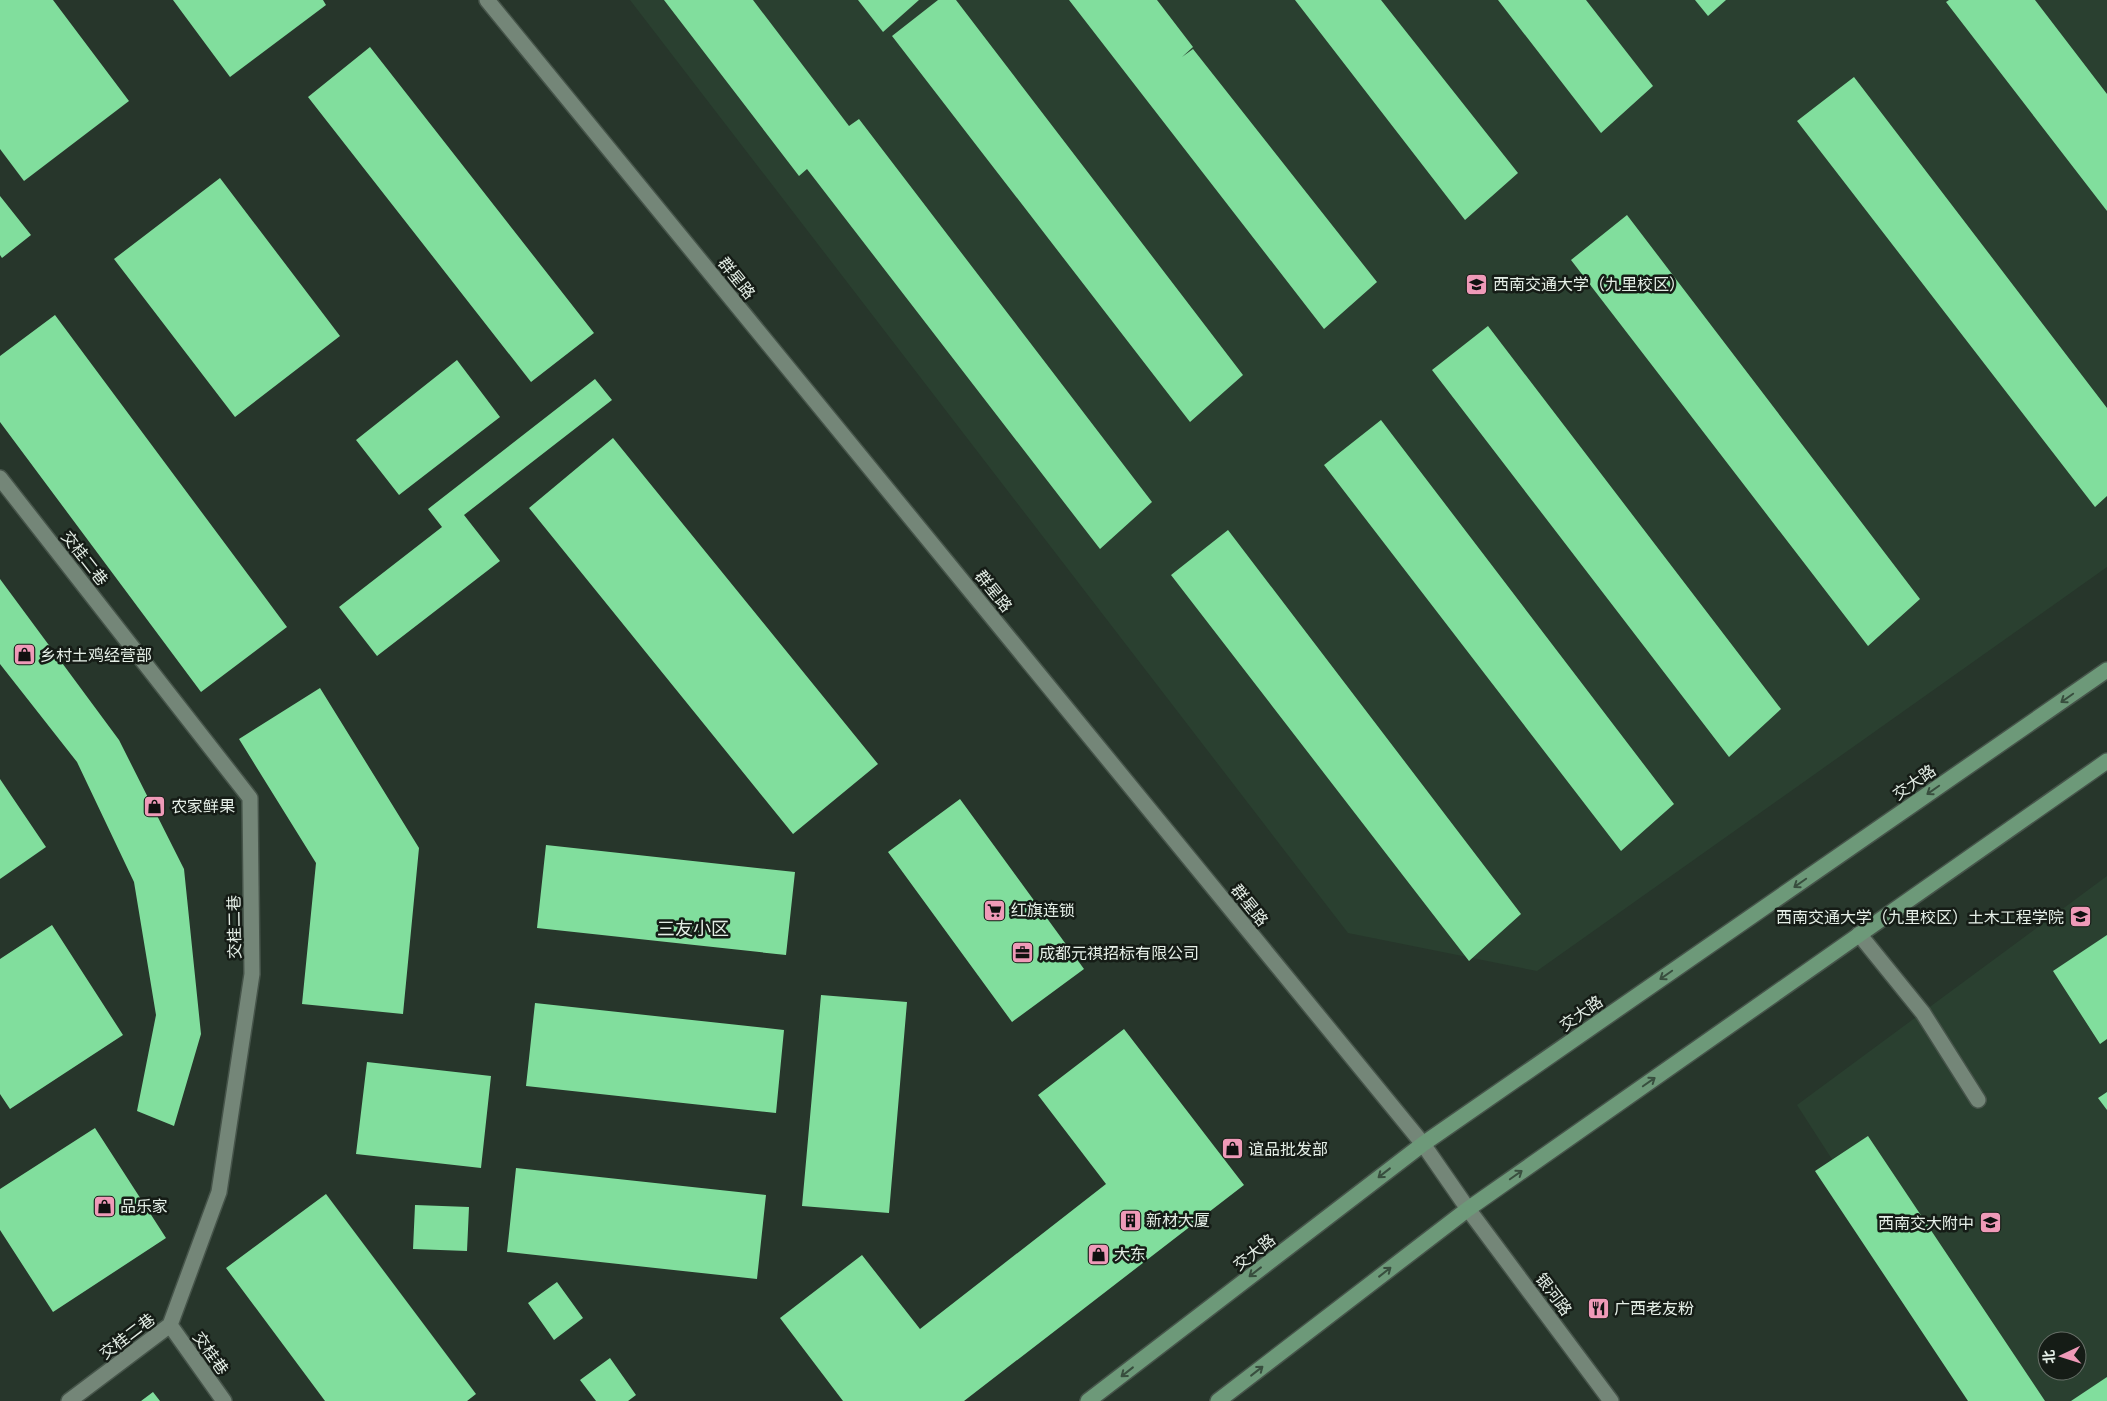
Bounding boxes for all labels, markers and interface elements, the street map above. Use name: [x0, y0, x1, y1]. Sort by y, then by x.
street label: 群星路: [714, 253, 760, 303]
school or university icon: 西南交通大学（九里校区）: [1465, 272, 1489, 296]
place label: 西南交通大学（九里校区）: [1493, 274, 1685, 294]
street label: 交桂二巷: [57, 527, 113, 589]
street label: 群星路: [971, 566, 1017, 616]
shop icon: 乡村土鸡经营部: [12, 643, 36, 667]
place label: 乡村土鸡经营部: [40, 645, 152, 665]
one-way arrow: [2060, 693, 2074, 703]
street label: 交大路: [1889, 760, 1939, 804]
one-way arrow: [1927, 785, 1941, 795]
shop icon: 农家鲜果: [143, 794, 167, 818]
place label: 农家鲜果: [171, 796, 235, 816]
one-way arrow: [1793, 878, 1807, 888]
street label: 群星路: [1227, 880, 1273, 930]
street label: 交桂二巷: [223, 895, 245, 959]
supermarket icon: 红旗连锁: [983, 898, 1007, 922]
place label: 红旗连锁: [1011, 900, 1075, 920]
school or university icon: 西南交通大学（九里校区）土木工程学院: [2068, 905, 2092, 929]
place label: 西南交通大学（九里校区）土木工程学院: [1776, 907, 2064, 927]
district label: 三友小区: [657, 917, 729, 940]
office icon: 成都元祺招标有限公司: [1011, 941, 1035, 965]
place label: 成都元祺招标有限公司: [1039, 943, 1199, 963]
one-way arrow: [1659, 970, 1673, 980]
street label: 交大路: [1556, 991, 1606, 1035]
one-way arrow: [1642, 1077, 1656, 1087]
shop icon: 谊品批发部: [1220, 1137, 1244, 1161]
place label: 谊品批发部: [1248, 1139, 1328, 1159]
one-way arrow: [1378, 1168, 1391, 1179]
one-way arrow: [1509, 1170, 1523, 1180]
shop icon: 品乐家: [92, 1194, 116, 1218]
place label: 品乐家: [120, 1196, 168, 1216]
building icon: 新材大厦: [1118, 1208, 1142, 1232]
place label: 新材大厦: [1146, 1210, 1210, 1230]
school or university icon: 西南交大附中: [1978, 1211, 2002, 1235]
place label: 西南交大附中: [1878, 1213, 1974, 1233]
street label: 交大路: [1229, 1229, 1279, 1275]
shop icon: 大东: [1086, 1242, 1110, 1266]
place label: 大东: [1114, 1244, 1146, 1264]
one-way arrow: [1249, 1267, 1262, 1278]
one-way arrow: [1379, 1267, 1392, 1278]
street label: 银河路: [1532, 1269, 1576, 1319]
restaurant icon: 广西老友粉: [1586, 1296, 1610, 1320]
place label: 广西老友粉: [1614, 1298, 1694, 1318]
street label: 交桂二巷: [95, 1309, 159, 1363]
street label: 交桂巷: [189, 1328, 233, 1378]
north arrow: [2037, 1331, 2087, 1381]
text: 北: [2040, 1349, 2058, 1365]
one-way arrow: [1121, 1366, 1134, 1377]
one-way arrow: [1250, 1366, 1263, 1377]

